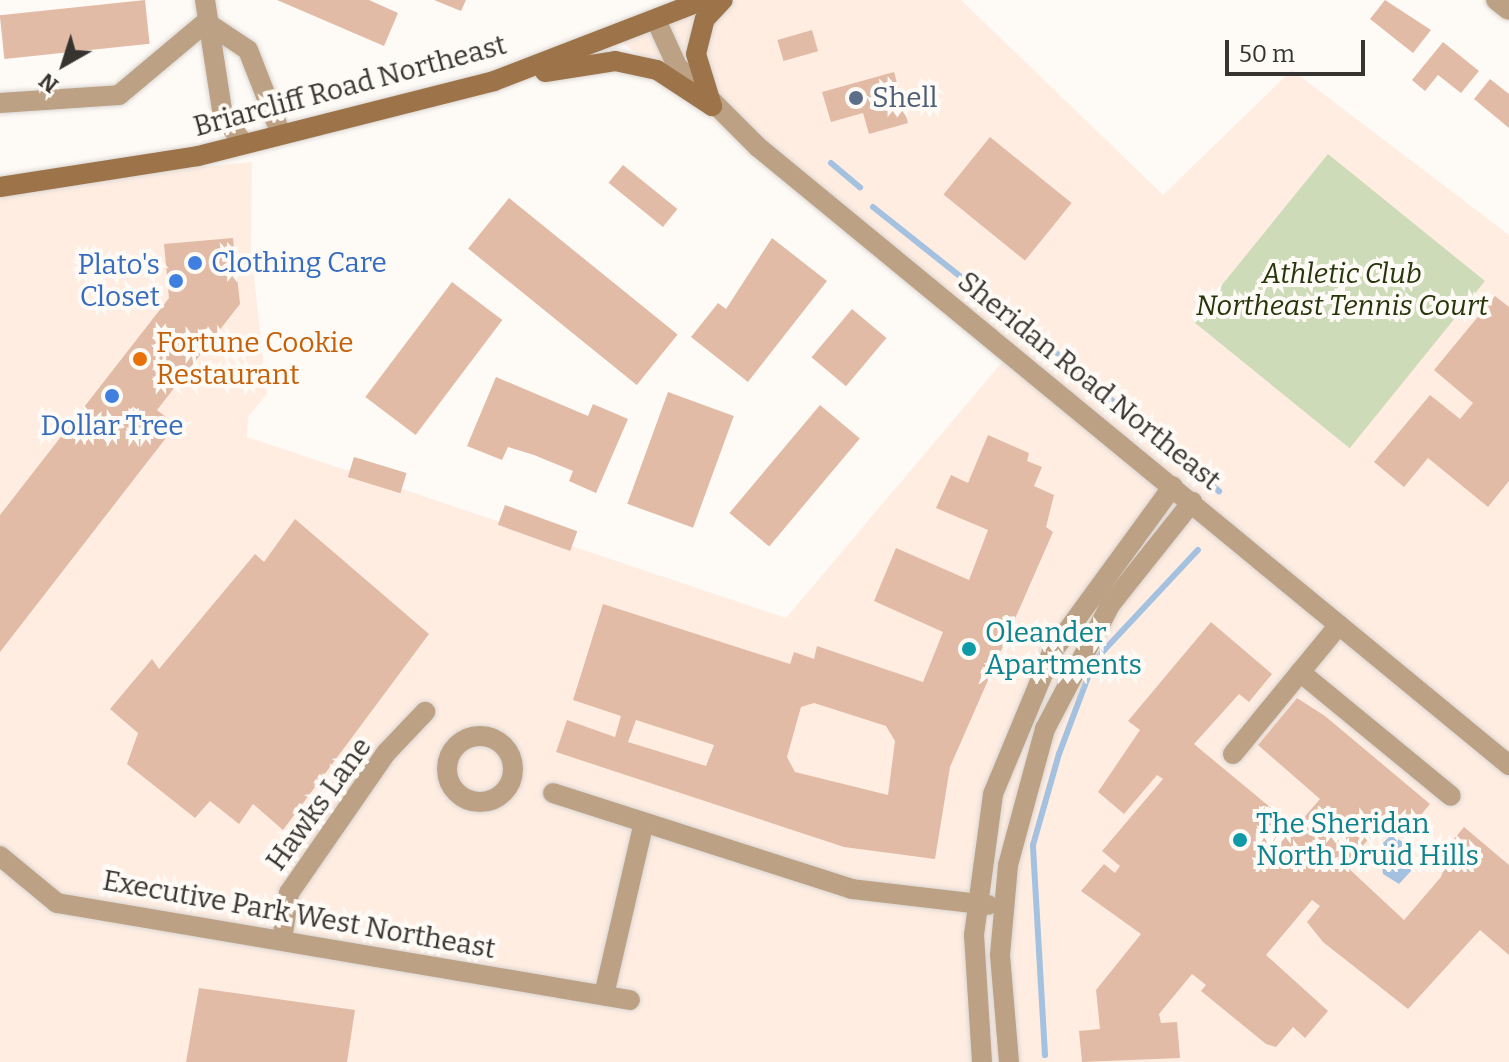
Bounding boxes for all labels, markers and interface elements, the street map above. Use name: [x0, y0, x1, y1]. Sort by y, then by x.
north arrow: [24, 24, 104, 104]
scale bar: [1229, 24, 1369, 74]
street label: Briarcliff Road Northeast: [190, 28, 510, 144]
text: 50 m: [1239, 40, 1295, 68]
text: N: [33, 67, 64, 99]
place label: Shell: [872, 81, 938, 115]
marker: Shell: [847, 89, 865, 107]
place label: Clothing Care: [211, 246, 387, 280]
place label: Plato's Closet: [77, 248, 160, 314]
marker: Clothing Care: [186, 254, 204, 272]
park label: Athletic Club Northeast Tennis Court: [1196, 257, 1488, 323]
street label: Sheridan Road Northeast: [951, 265, 1227, 497]
marker: Plato's Closet: [167, 272, 185, 290]
place label: Fortune Cookie Restaurant: [156, 326, 354, 392]
marker: Fortune Cookie Restaurant: [131, 350, 149, 368]
marker: Dollar Tree: [103, 387, 121, 405]
place label: Dollar Tree: [40, 409, 184, 443]
place label: Oleander Apartments: [985, 616, 1142, 682]
marker: Oleander Apartments: [960, 640, 978, 658]
street label: Hawks Lane: [260, 731, 378, 877]
place label: The Sheridan North Druid Hills: [1256, 807, 1479, 873]
marker: The Sheridan North Druid Hills: [1231, 831, 1249, 849]
street label: Executive Park West Northeast: [100, 864, 498, 966]

